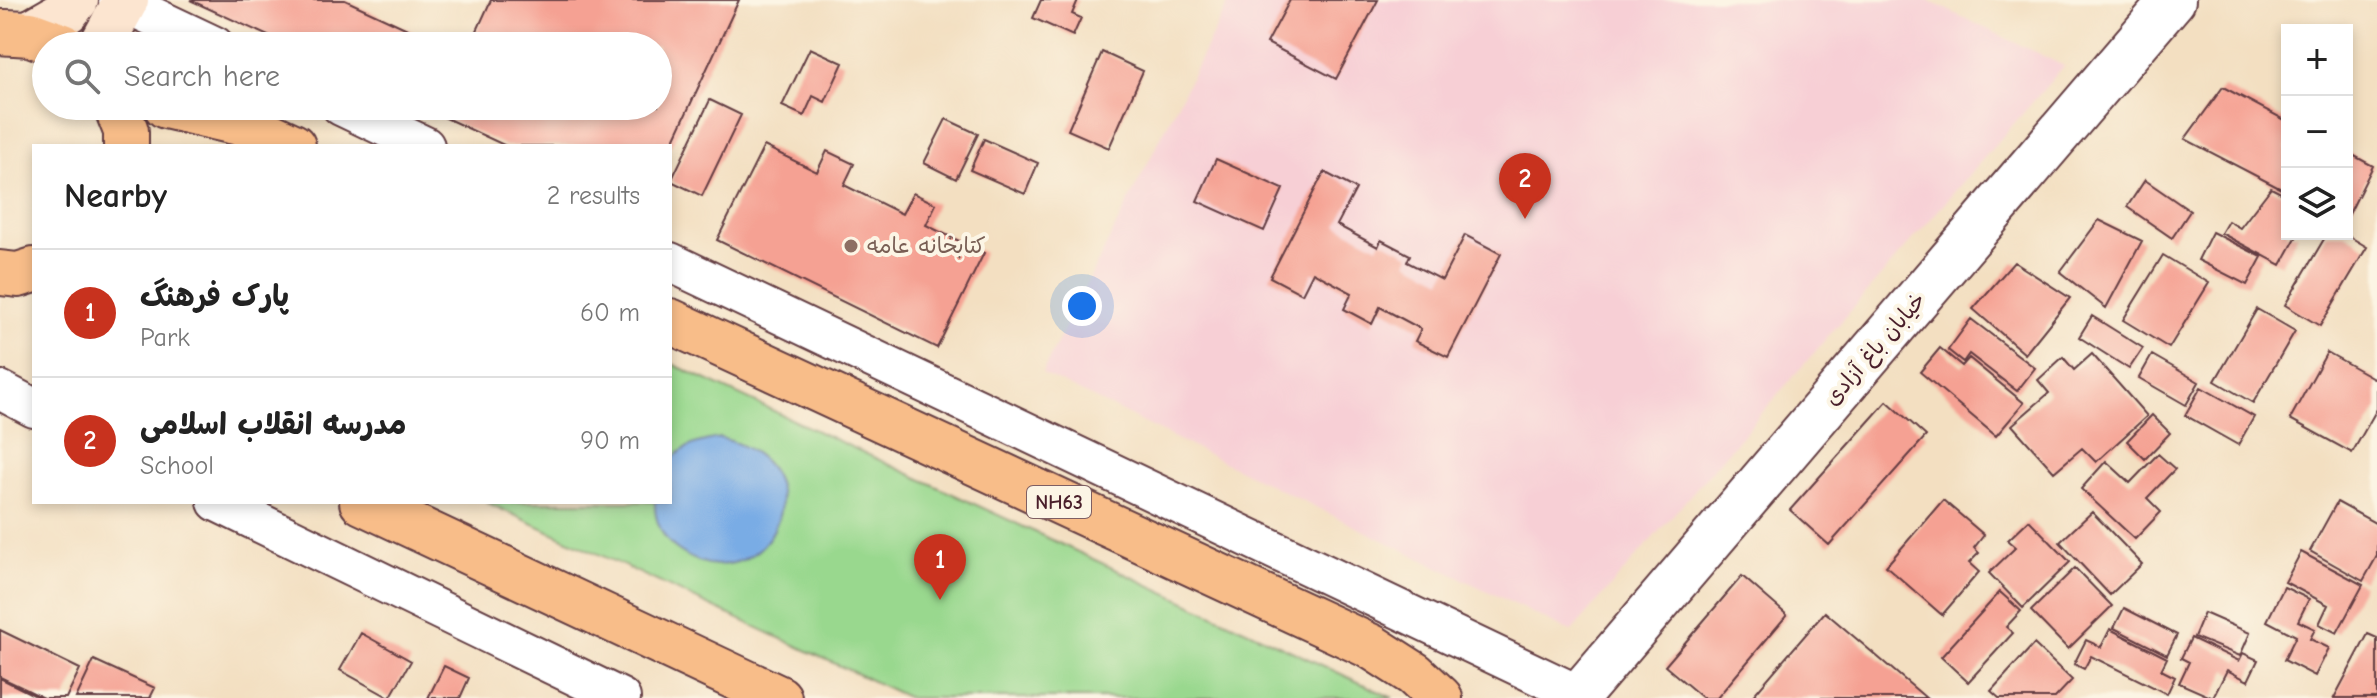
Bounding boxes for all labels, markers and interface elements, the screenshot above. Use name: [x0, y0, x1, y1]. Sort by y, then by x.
map controls: [2281, 24, 2353, 240]
button: +: [2281, 24, 2353, 96]
search box: [32, 32, 672, 120]
icon: search: [60, 54, 104, 98]
text: Search here: [124, 59, 280, 94]
button: −: [2281, 96, 2353, 168]
pin: 2: [1499, 153, 1551, 219]
button: layers: [2281, 168, 2353, 240]
text: Nearby: [64, 176, 167, 216]
text: 2 results: [547, 181, 640, 211]
place label: کتابخانه عامه: [867, 233, 986, 259]
marker: کتابخانه عامه: [842, 237, 860, 255]
text: پارک فرهنگ: [140, 279, 289, 314]
your location: [1062, 286, 1102, 326]
street label: خیابان باغ آزادی: [1819, 287, 1933, 412]
text: 1: [85, 298, 95, 328]
text: 60 m: [580, 298, 640, 328]
text: Park: [140, 323, 190, 353]
text: مدرسه انقلاب اسلامی: [140, 407, 407, 442]
text: 2: [84, 426, 96, 456]
text: 90 m: [580, 426, 640, 456]
text: School: [140, 451, 214, 481]
road number: NH63: [1027, 486, 1091, 518]
pin: 1: [914, 534, 966, 600]

